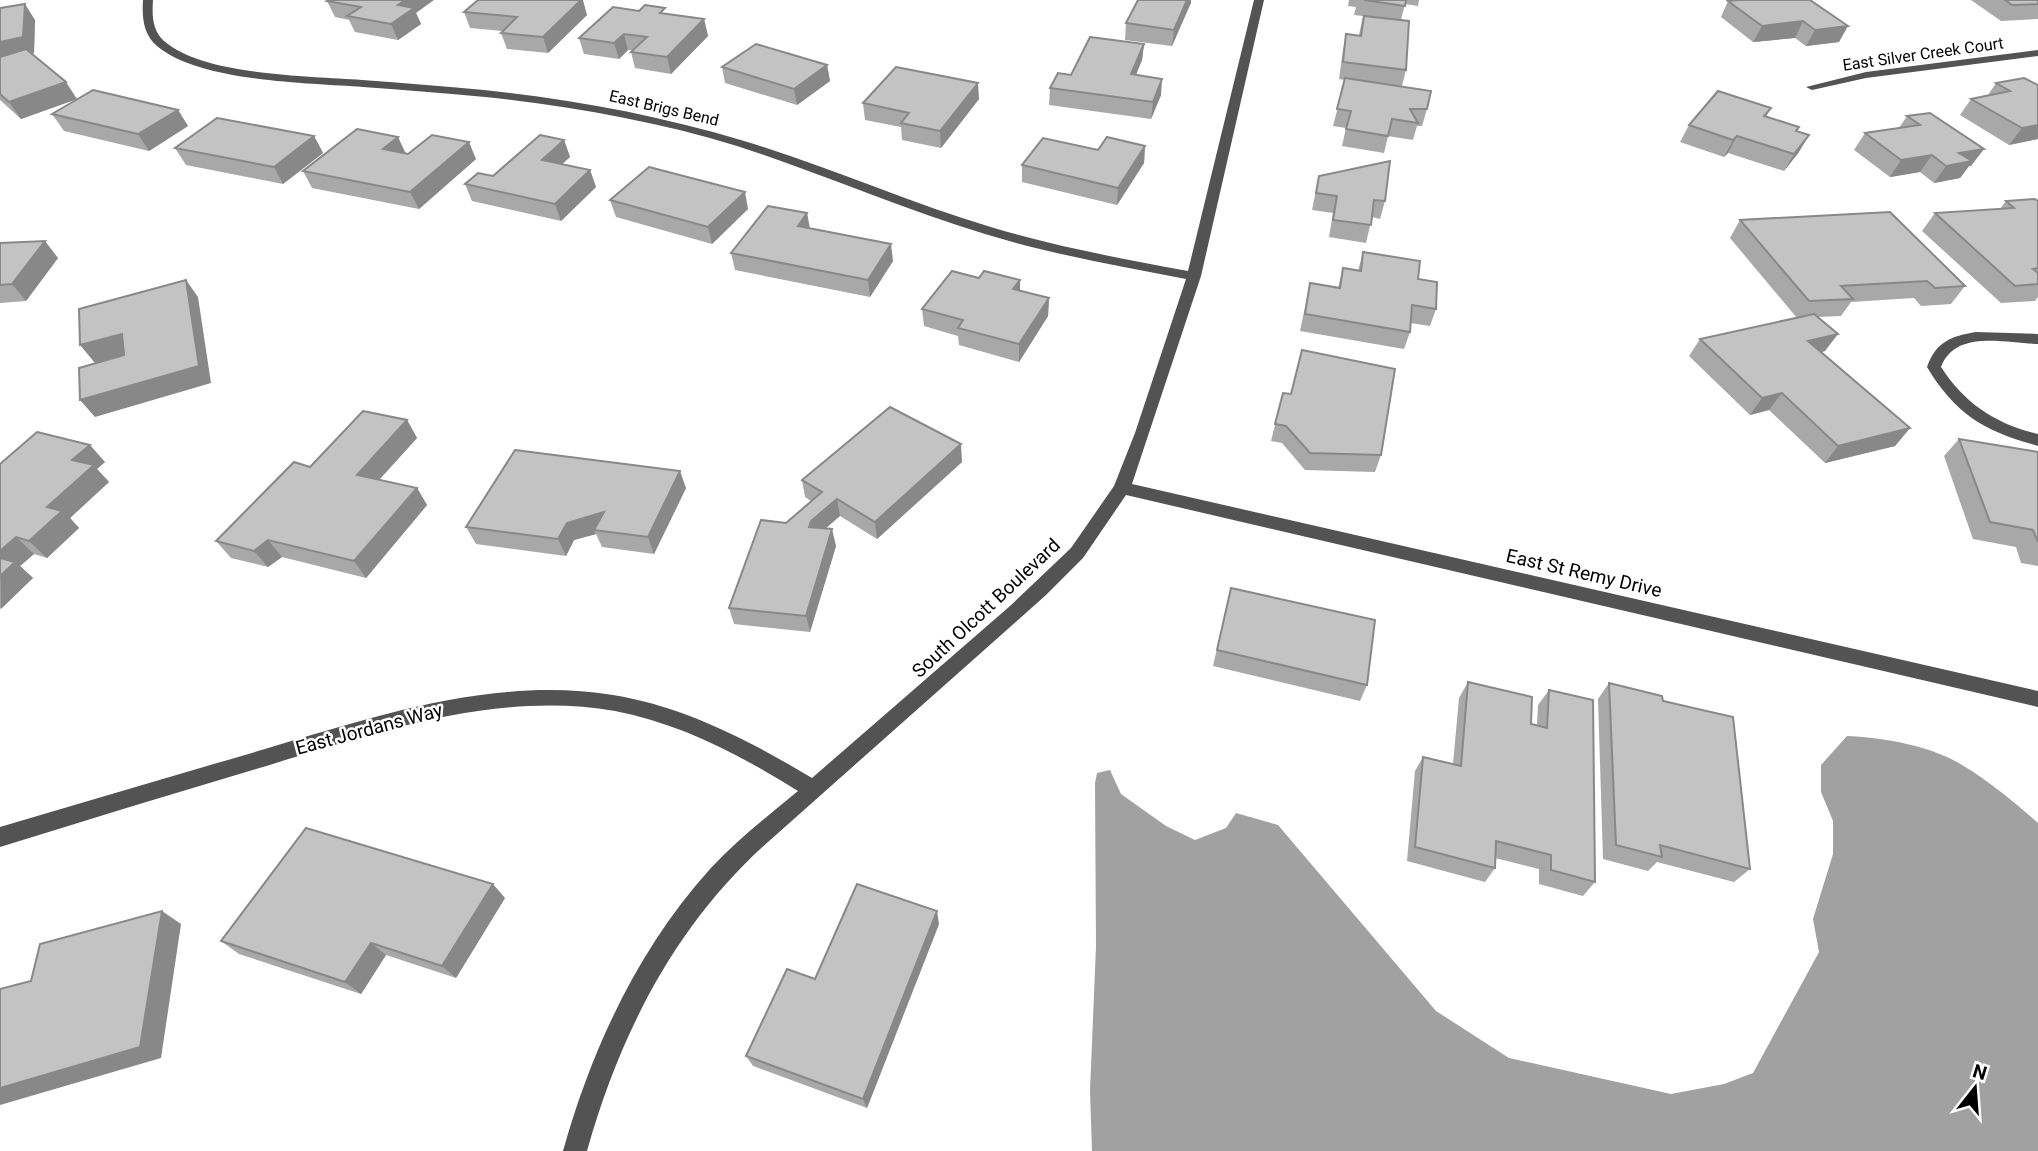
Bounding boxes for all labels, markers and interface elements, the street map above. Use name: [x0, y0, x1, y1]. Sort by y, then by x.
street label: East Silver Creek Court: [1841, 33, 2005, 75]
street label: East Brigs Bend: [607, 86, 721, 130]
street label: South Olcott Boulevard: [907, 534, 1065, 682]
street label: East St Remy Drive: [1504, 544, 1664, 602]
street label: East Jordans Way: [293, 698, 445, 760]
north arrow: [1940, 1053, 2010, 1123]
text: N: [1970, 1059, 1990, 1085]

